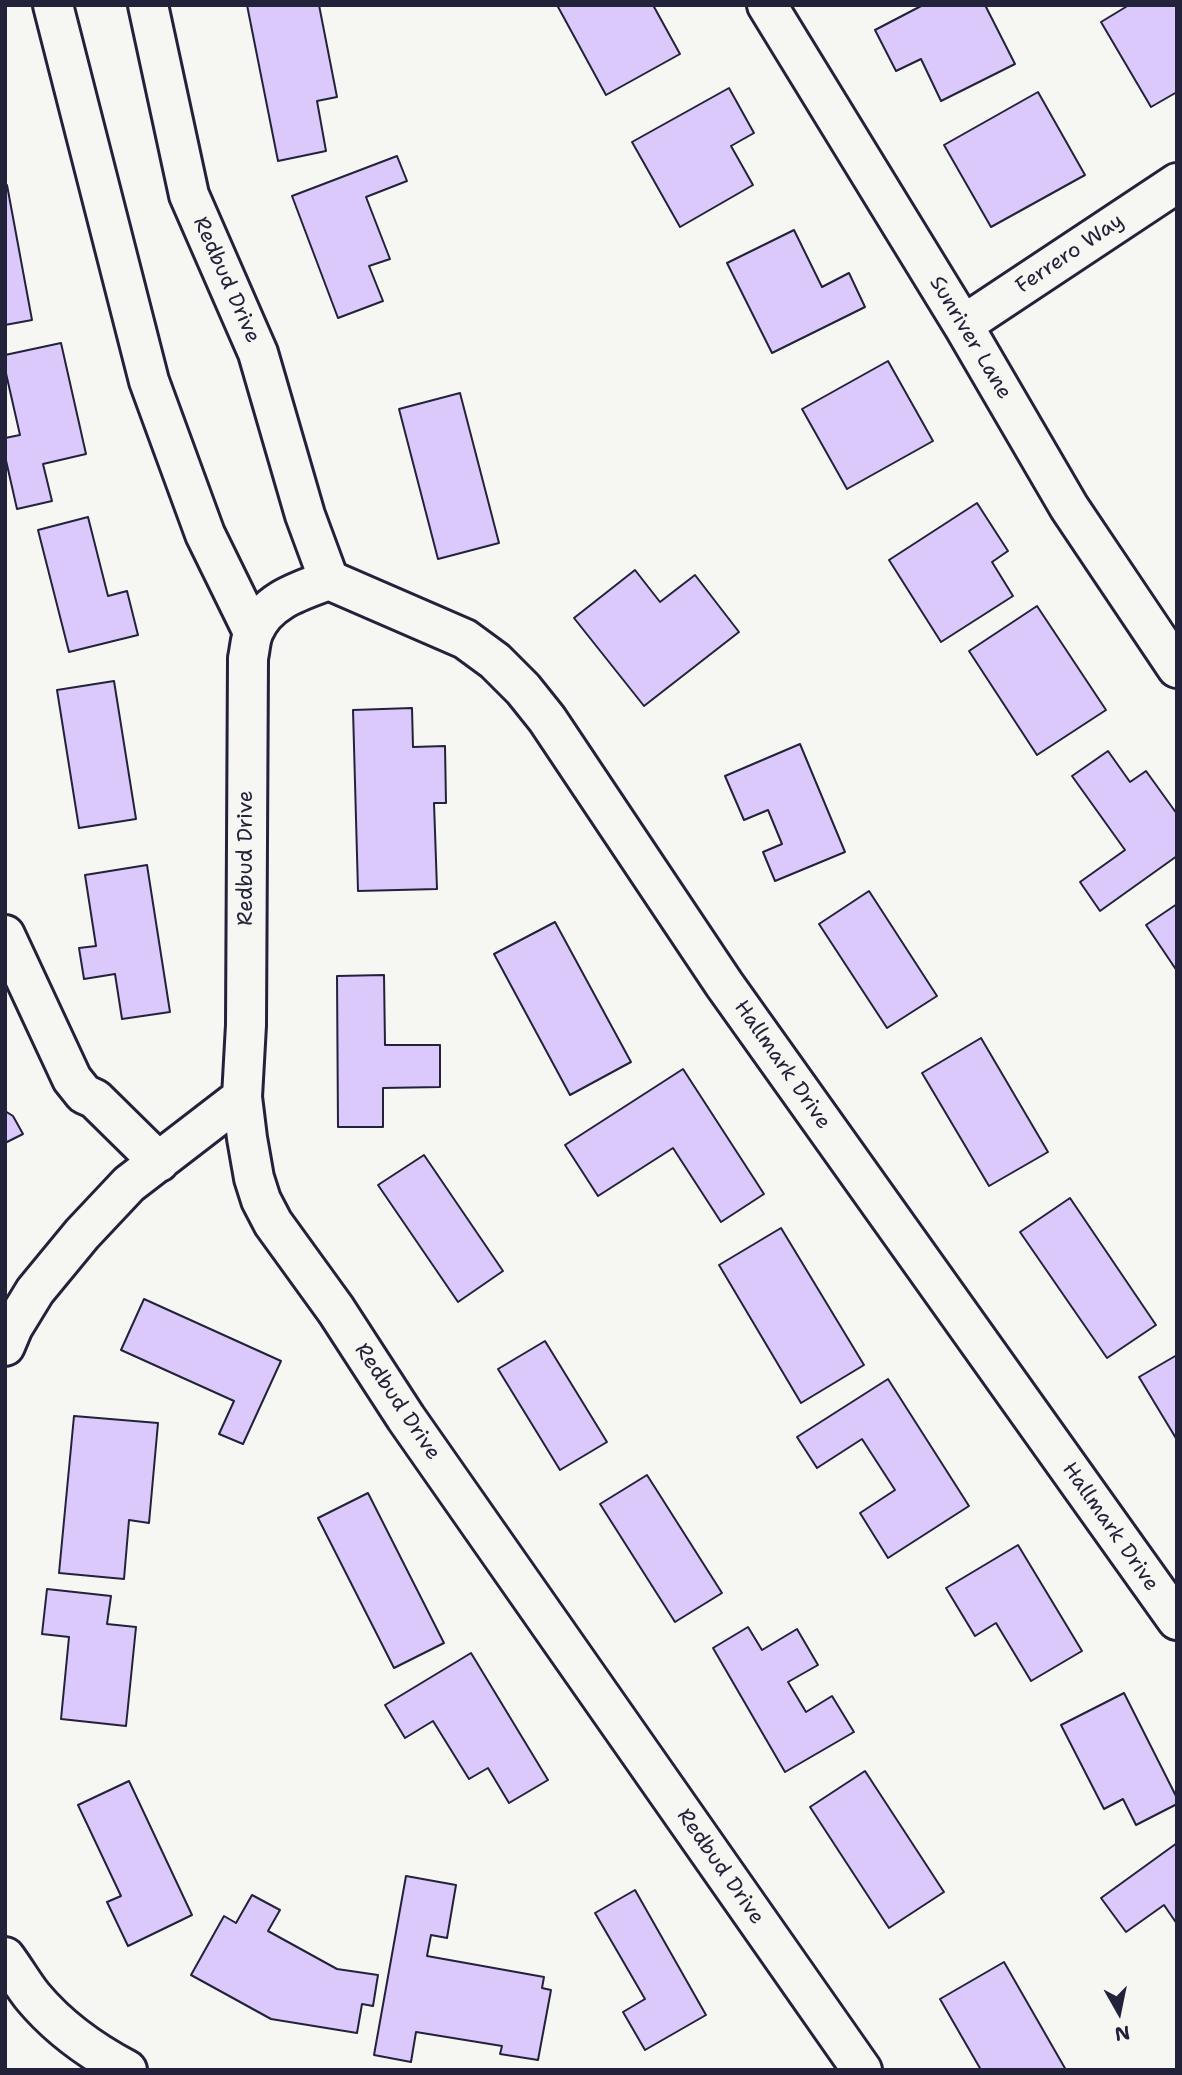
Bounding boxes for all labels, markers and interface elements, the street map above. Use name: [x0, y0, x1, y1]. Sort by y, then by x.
street label: Ferrero Way: [1011, 209, 1129, 299]
street label: Redbud Drive: [187, 213, 265, 347]
street label: Sunriver Lane: [923, 272, 1017, 404]
street label: Redbud Drive: [234, 790, 260, 926]
street label: Hallmark Drive: [728, 996, 836, 1134]
street label: Redbud Drive: [349, 1339, 445, 1465]
street label: Hallmark Drive: [1056, 1458, 1164, 1596]
street label: Redbud Drive: [671, 1804, 769, 1930]
north arrow: [1084, 1977, 1154, 2047]
text: N: [1113, 2020, 1132, 2047]

